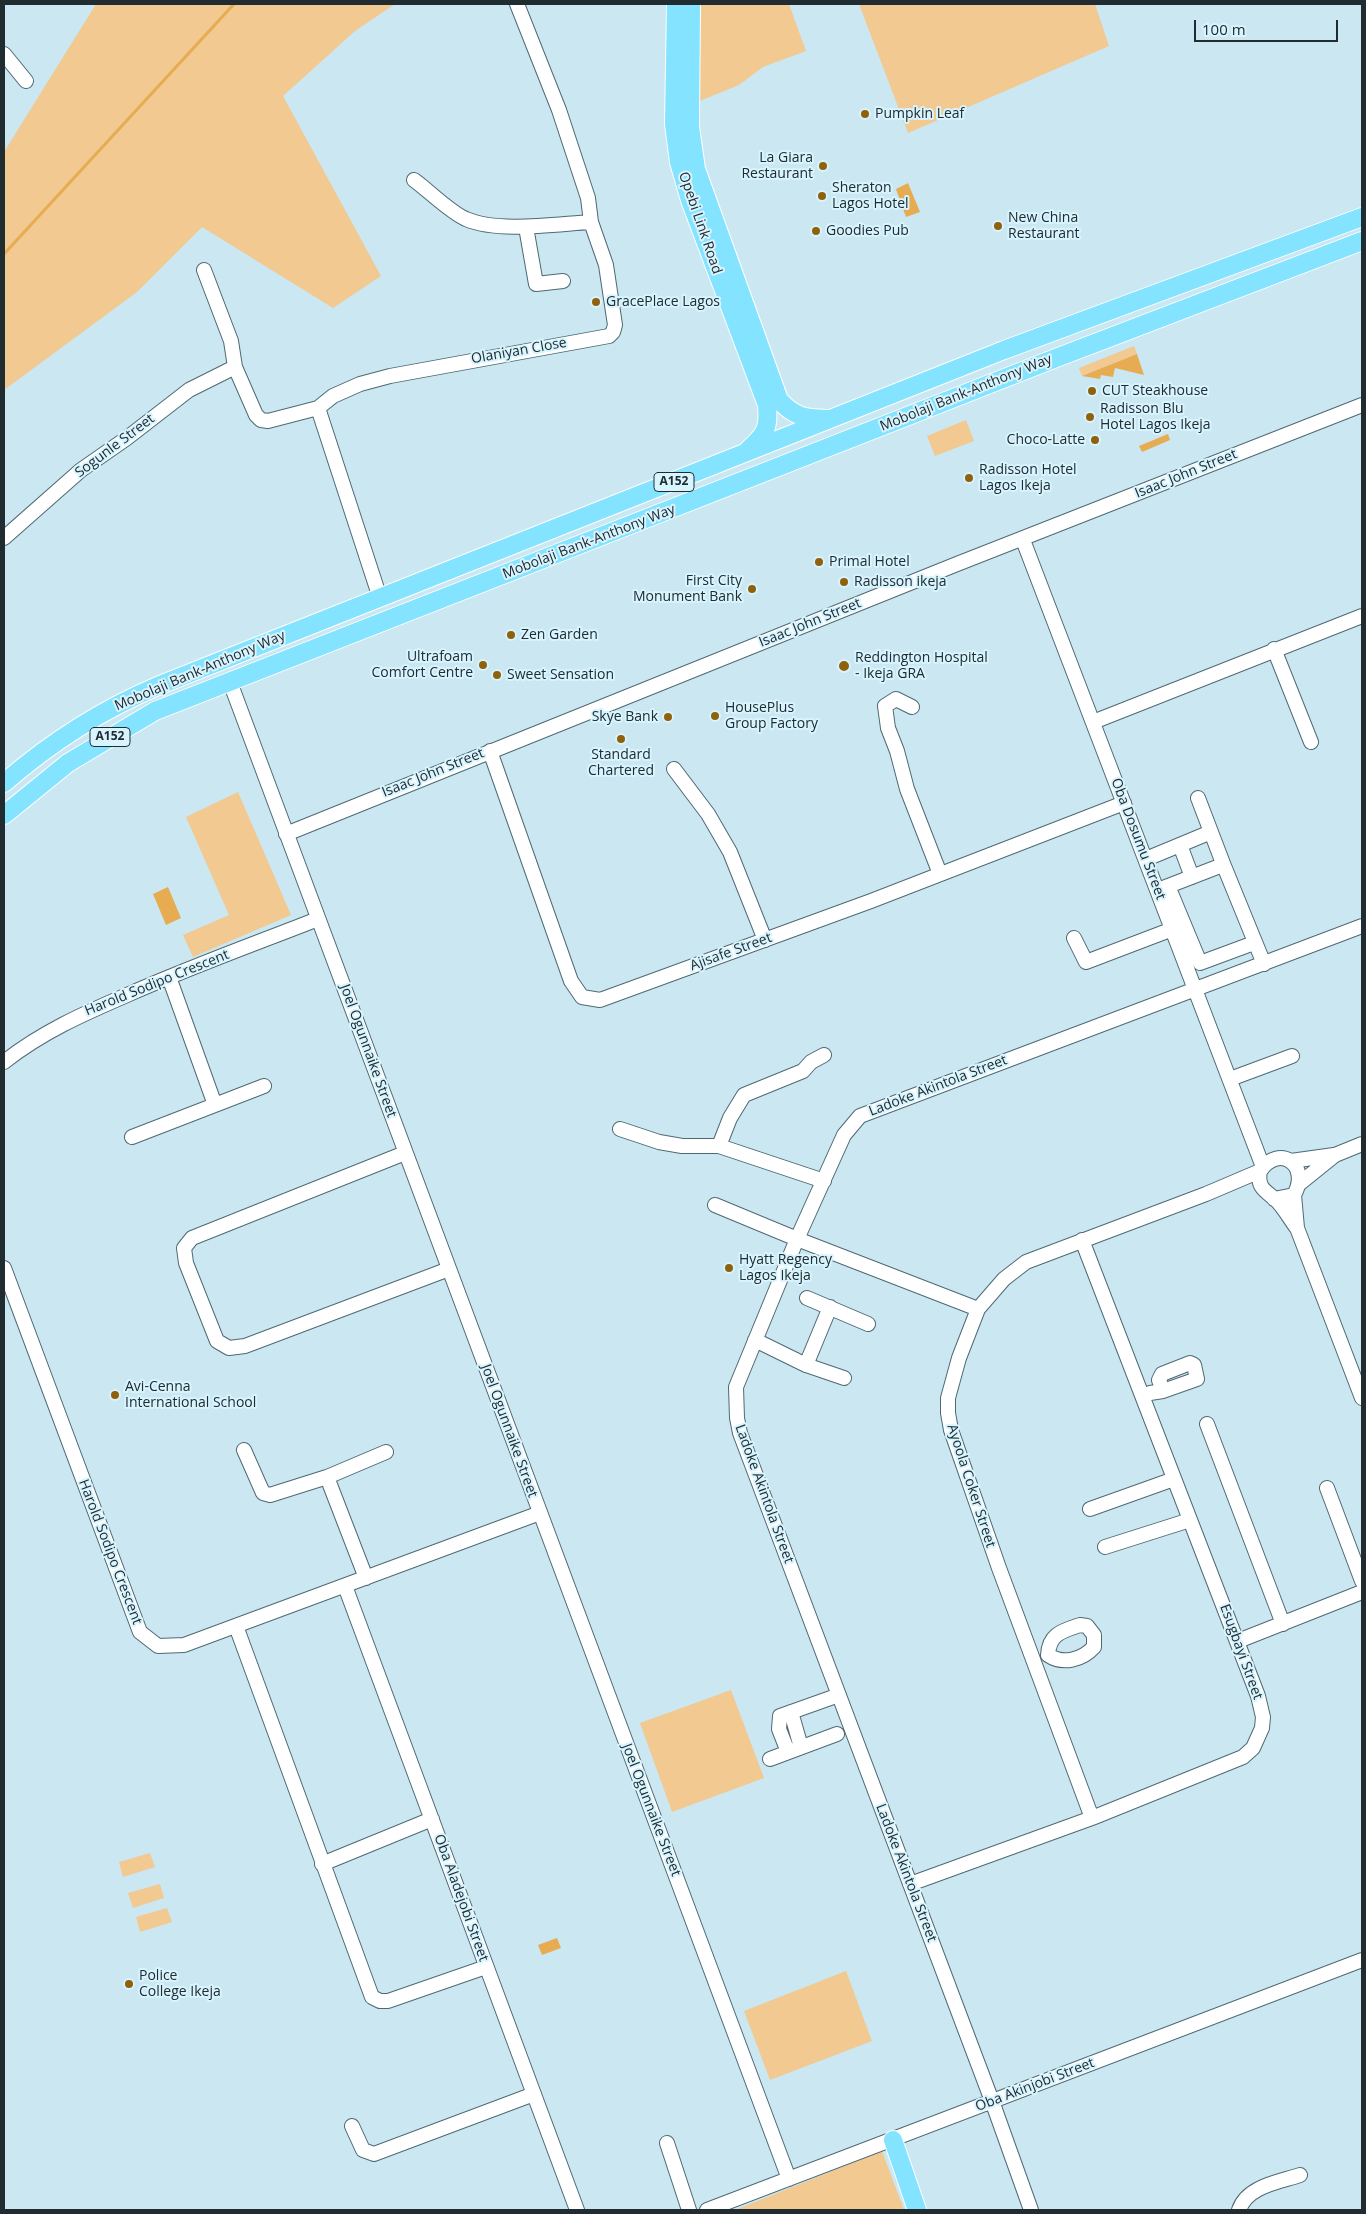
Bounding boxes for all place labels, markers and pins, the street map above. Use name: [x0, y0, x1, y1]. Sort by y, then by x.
place label: Pumpkin Leaf: [875, 106, 964, 122]
marker: Pumpkin Leaf: [859, 108, 871, 120]
place label: La Giara Restaurant: [741, 150, 813, 182]
marker: La Giara Restaurant: [817, 160, 829, 172]
place label: Sheraton Lagos Hotel: [832, 180, 909, 212]
marker: Sheraton Lagos Hotel: [816, 190, 828, 202]
place label: New China Restaurant: [1008, 210, 1080, 242]
marker: New China Restaurant: [992, 220, 1004, 232]
place label: Goodies Pub: [826, 223, 909, 239]
marker: Goodies Pub: [810, 225, 822, 237]
place label: GracePlace Lagos: [606, 294, 720, 310]
marker: GracePlace Lagos: [590, 296, 602, 308]
place label: CUT Steakhouse: [1102, 383, 1208, 399]
marker: CUT Steakhouse: [1086, 385, 1098, 397]
place label: Radisson Blu Hotel Lagos Ikeja: [1100, 401, 1211, 434]
marker: Radisson Blu Hotel Lagos Ikeja: [1084, 411, 1096, 423]
place label: Choco-Latte: [1007, 432, 1085, 448]
marker: Choco-Latte: [1089, 434, 1101, 446]
place label: Radisson Hotel Lagos Ikeja: [979, 462, 1077, 494]
marker: Radisson Hotel Lagos Ikeja: [963, 472, 975, 484]
place label: Primal Hotel: [829, 554, 910, 570]
marker: Primal Hotel: [813, 556, 825, 568]
place label: First City Monument Bank: [633, 573, 742, 606]
place label: Radisson ikeja: [854, 574, 947, 590]
marker: Radisson ikeja: [838, 576, 850, 588]
marker: First City Monument Bank: [746, 583, 758, 595]
place label: Zen Garden: [521, 627, 598, 643]
marker: Zen Garden: [505, 629, 517, 641]
place label: Ultrafoam Comfort Centre: [371, 649, 473, 682]
place label: Reddington Hospital - Ikeja GRA: [855, 650, 988, 682]
marker: Ultrafoam Comfort Centre: [477, 659, 489, 671]
marker: Reddington Hospital - Ikeja GRA: [837, 659, 851, 673]
place label: Sweet Sensation: [507, 667, 614, 683]
marker: Sweet Sensation: [491, 669, 503, 681]
place label: HousePlus Group Factory: [725, 700, 818, 732]
place label: Skye Bank: [592, 709, 658, 725]
marker: HousePlus Group Factory: [709, 710, 721, 722]
marker: Skye Bank: [662, 711, 674, 723]
marker: Standard Chartered: [615, 733, 627, 745]
place label: Standard Chartered: [588, 747, 654, 780]
place label: Hyatt Regency Lagos Ikeja: [739, 1252, 832, 1284]
marker: Hyatt Regency Lagos Ikeja: [723, 1262, 735, 1274]
place label: Avi-Cenna International School: [125, 1379, 256, 1411]
marker: Avi-Cenna International School: [109, 1389, 121, 1401]
place label: Police College Ikeja: [139, 1968, 221, 2000]
marker: Police College Ikeja: [123, 1978, 135, 1990]

